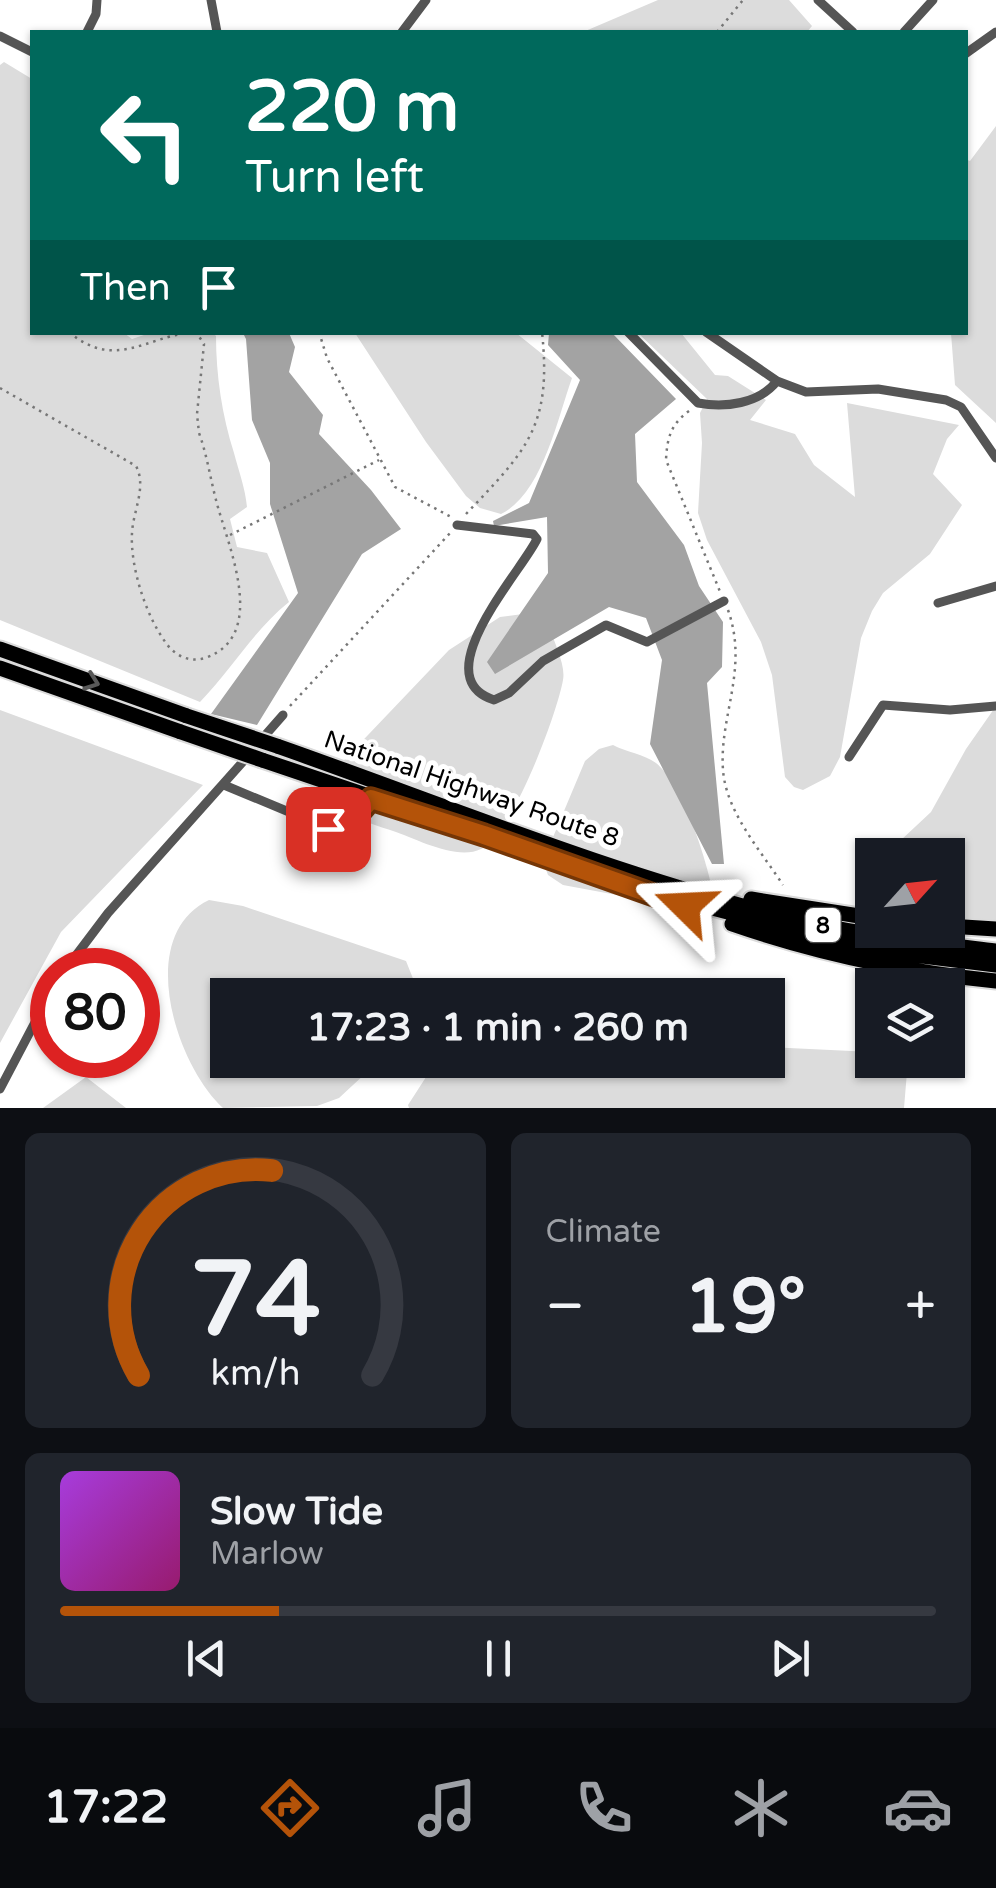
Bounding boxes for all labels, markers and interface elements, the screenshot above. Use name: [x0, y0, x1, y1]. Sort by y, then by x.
text: 220 m: [245, 66, 459, 150]
icon: left: [80, 70, 210, 200]
text: Turn left: [245, 151, 424, 205]
icon: arrive: [191, 260, 246, 315]
text: Then: [80, 265, 171, 311]
one-way arrow: [82, 670, 99, 691]
street label: National Highway Route 8: [320, 724, 623, 854]
pin: [286, 787, 371, 872]
icon: arrive: [301, 802, 356, 857]
north arrow: [855, 838, 965, 948]
map controls: [855, 838, 965, 1078]
position arrow: [633, 854, 737, 958]
road number: 8: [806, 908, 840, 942]
speed limit sign: 80: [30, 948, 160, 1078]
button: layers: [855, 968, 965, 1078]
text: 17:23 · 1 min · 260 m: [306, 1005, 689, 1051]
text: Climate: [546, 1213, 661, 1251]
text: 74: [190, 1238, 321, 1363]
text: 19°: [684, 1262, 806, 1352]
text: −: [546, 1274, 585, 1340]
text: +: [905, 1274, 936, 1340]
text: km/h: [210, 1352, 300, 1395]
text: Slow Tide: [210, 1489, 383, 1535]
text: Marlow: [210, 1535, 324, 1573]
icon: previous: [179, 1631, 234, 1686]
icon: pause: [471, 1631, 526, 1686]
icon: next: [763, 1631, 818, 1686]
icon: directions: [255, 1773, 325, 1843]
icon: music: [412, 1773, 482, 1843]
icon: phone: [569, 1773, 639, 1843]
icon: climate: [726, 1773, 796, 1843]
icon: car: [883, 1773, 953, 1843]
text: 17:22: [43, 1781, 168, 1835]

